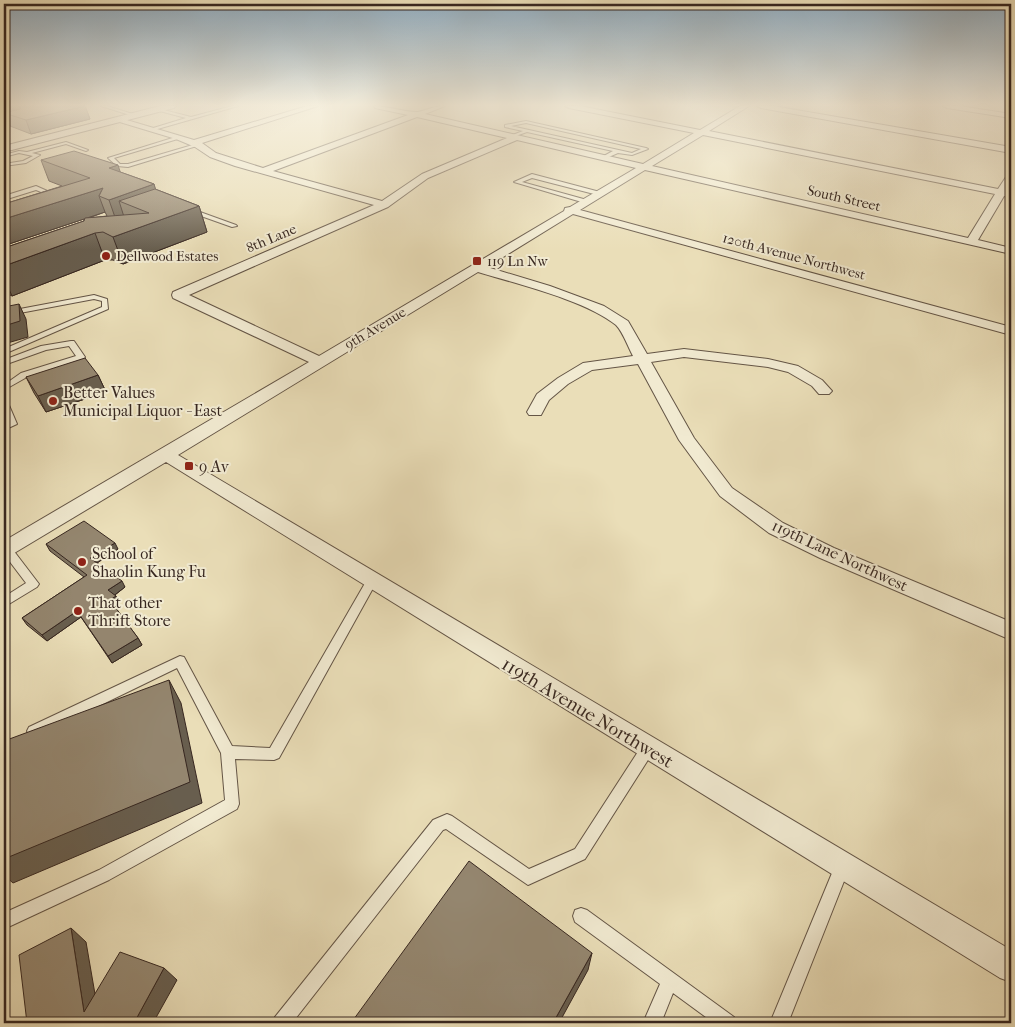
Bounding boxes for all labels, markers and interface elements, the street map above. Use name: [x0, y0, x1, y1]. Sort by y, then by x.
street label: South Street: [805, 182, 882, 215]
street label: 8th Lane: [244, 220, 299, 257]
street label: 120th Avenue Northwest: [721, 229, 867, 284]
place label: Dellwood Estates: [116, 248, 218, 265]
marker: Dellwood Estates: [100, 250, 112, 262]
place label: 119 Ln Nw: [487, 253, 548, 270]
marker: 119 Ln Nw: [471, 255, 483, 267]
street label: 9th Avenue: [342, 303, 409, 353]
place label: Better Values Municipal Liquor - East: [63, 383, 223, 420]
marker: Better Values Municipal Liquor - East: [47, 395, 59, 407]
place label: 9 Av: [199, 457, 230, 476]
marker: 9 Av: [183, 460, 195, 472]
street label: 119th Lane Northwest: [769, 516, 911, 595]
place label: School of Shaolin Kung Fu: [92, 544, 206, 581]
marker: School of Shaolin Kung Fu: [76, 556, 88, 568]
place label: That other Thrift Store: [88, 593, 171, 630]
marker: That other Thrift Store: [72, 605, 84, 617]
street label: 119th Avenue Northwest: [498, 653, 677, 773]

